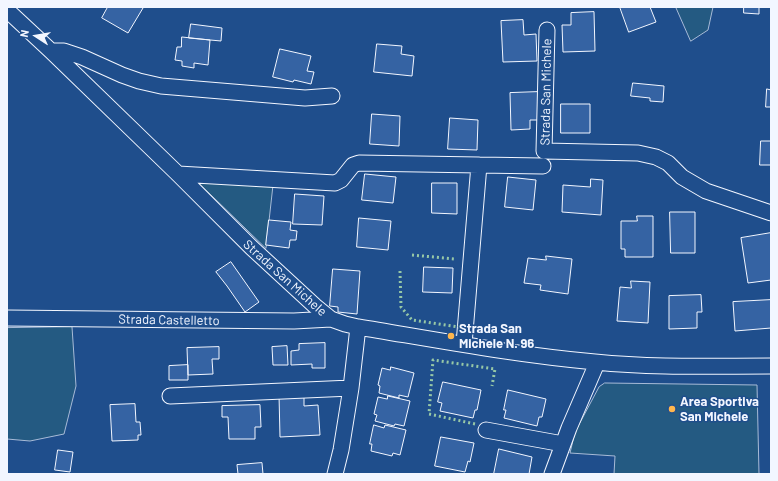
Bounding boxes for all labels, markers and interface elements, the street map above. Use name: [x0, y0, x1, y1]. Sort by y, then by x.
north arrow: [16, 16, 56, 56]
text: N: [17, 28, 31, 38]
street label: Strada San Michele: [537, 38, 555, 146]
street label: Strada San Michele: [240, 236, 330, 320]
street label: Strada Castelletto: [118, 311, 220, 329]
place label: Strada San Michele N. 96: [459, 321, 534, 352]
marker: Strada San Michele N. 96: [446, 331, 456, 341]
place label: Area Sportiva San Michele: [680, 394, 759, 425]
marker: Area Sportiva San Michele: [667, 404, 677, 414]

